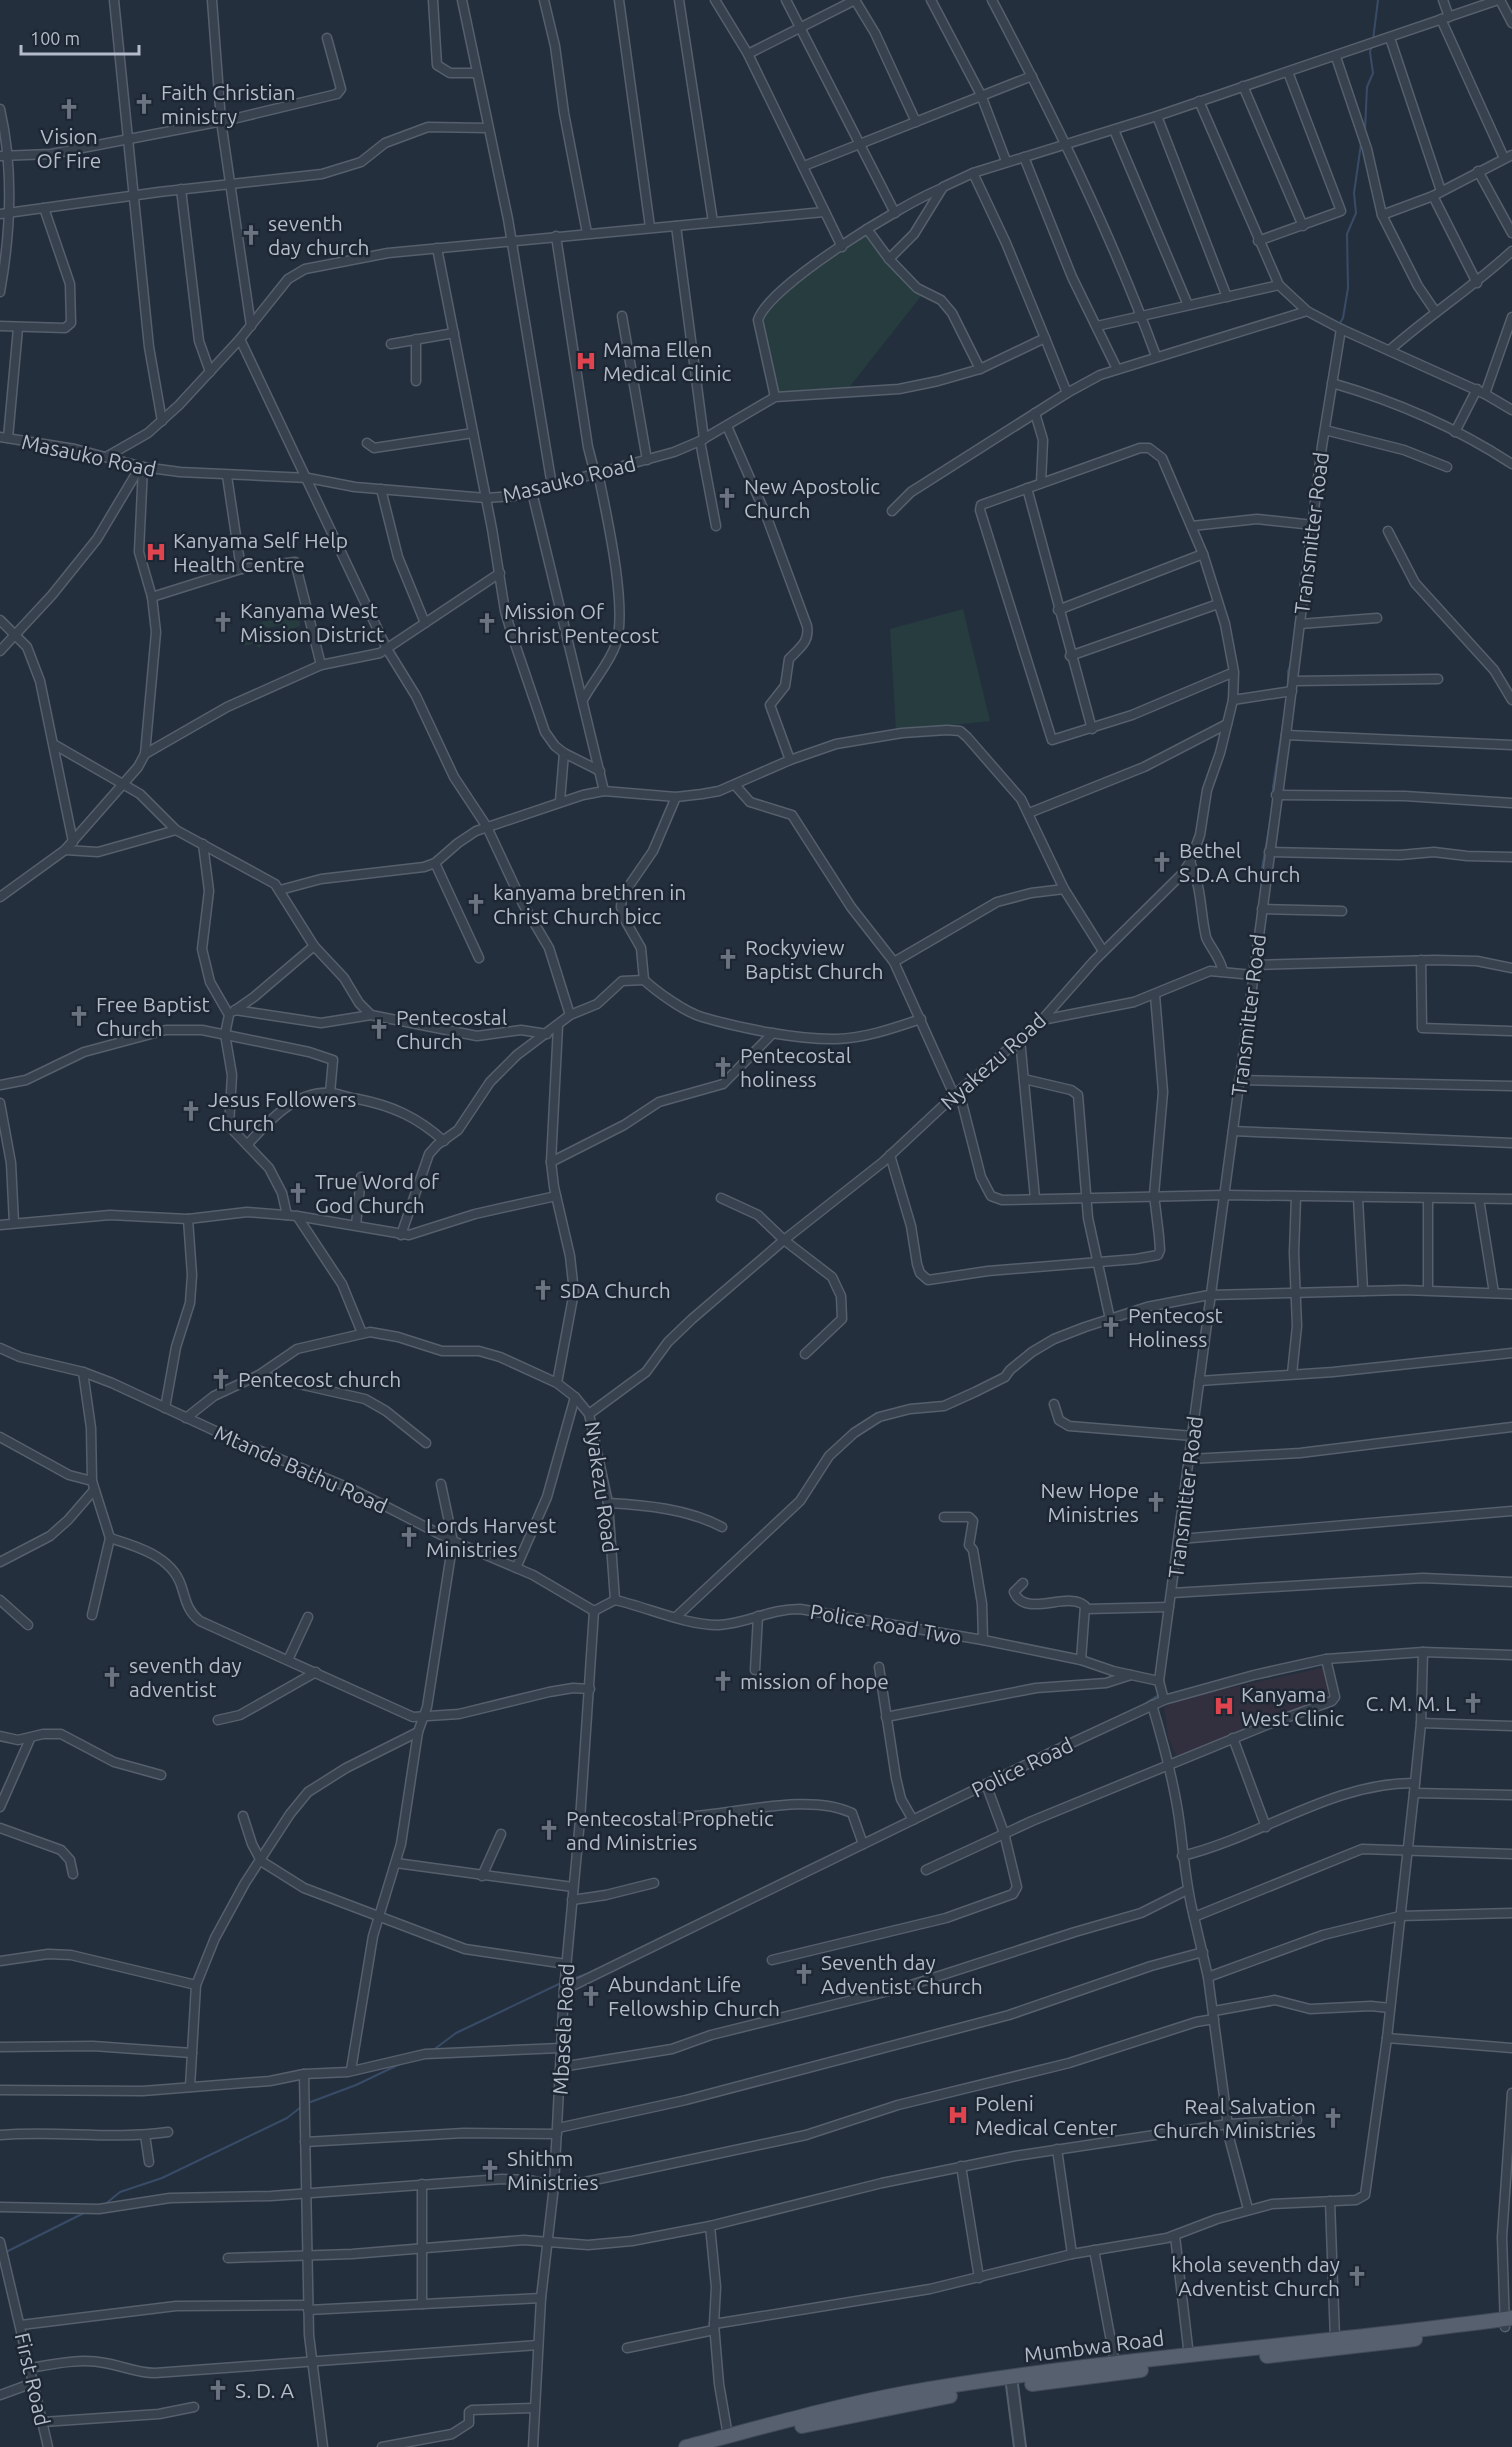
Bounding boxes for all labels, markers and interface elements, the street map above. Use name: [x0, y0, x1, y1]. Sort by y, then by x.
scale bar: [21, 18, 140, 56]
text: 100 m: [30, 28, 80, 48]
place label: Faith Christian ministry: [161, 80, 295, 128]
church icon: Faith Christian ministry: [132, 92, 156, 116]
church icon: Vision Of Fire: [57, 97, 81, 121]
place label: Vision Of Fire: [37, 124, 101, 172]
place label: seventh day church: [268, 211, 369, 259]
church icon: seventh day church: [239, 223, 263, 247]
place label: Mama Ellen Medical Clinic: [603, 337, 732, 385]
hospital icon: Mama Ellen Medical Clinic: [574, 349, 598, 373]
street label: Masauko Road: [20, 429, 158, 481]
street label: Masauko Road: [500, 451, 638, 507]
street label: Transmitter Road: [1289, 451, 1333, 615]
place label: New Apostolic Church: [744, 474, 880, 522]
church icon: New Apostolic Church: [715, 486, 739, 510]
place label: Kanyama Self Help Health Centre: [173, 528, 348, 576]
hospital icon: Kanyama Self Help Health Centre: [144, 540, 168, 564]
place label: Kanyama West Mission District: [240, 598, 384, 646]
place label: Mission Of Christ Pentecost: [504, 599, 659, 647]
church icon: Kanyama West Mission District: [211, 610, 235, 634]
church icon: Mission Of Christ Pentecost: [475, 611, 499, 635]
place label: Bethel S.D.A Church: [1179, 838, 1301, 886]
church icon: Bethel S.D.A Church: [1150, 850, 1174, 874]
place label: kanyama brethren in Christ Church bicc: [493, 880, 686, 928]
church icon: kanyama brethren in Christ Church bicc: [464, 892, 488, 916]
street label: Transmitter Road: [1226, 933, 1270, 1097]
place label: Rockyview Baptist Church: [745, 935, 884, 983]
church icon: Rockyview Baptist Church: [716, 947, 740, 971]
place label: Free Baptist Church: [96, 992, 210, 1040]
church icon: Free Baptist Church: [67, 1004, 91, 1028]
place label: Pentecostal Church: [396, 1005, 507, 1053]
street label: Nyakezu Road: [936, 1008, 1050, 1114]
church icon: Pentecostal Church: [367, 1017, 391, 1041]
place label: Pentecostal holiness: [740, 1043, 851, 1091]
church icon: Pentecostal holiness: [711, 1055, 735, 1079]
place label: Jesus Followers Church: [208, 1087, 356, 1135]
church icon: Jesus Followers Church: [179, 1099, 203, 1123]
place label: True Word of God Church: [315, 1169, 440, 1217]
church icon: True Word of God Church: [286, 1181, 310, 1205]
church icon: SDA Church: [531, 1278, 555, 1302]
place label: SDA Church: [560, 1278, 671, 1302]
place label: Pentecost Holiness: [1128, 1303, 1223, 1351]
church icon: Pentecost Holiness: [1099, 1315, 1123, 1339]
church icon: Pentecost church: [209, 1367, 233, 1391]
place label: Pentecost church: [238, 1367, 401, 1391]
street label: Transmitter Road: [1163, 1415, 1207, 1579]
street label: Mtanda Bathu Road: [211, 1420, 391, 1518]
street label: Nyakezu Road: [581, 1420, 623, 1554]
place label: New Hope Ministries: [1041, 1478, 1139, 1526]
church icon: New Hope Ministries: [1144, 1490, 1168, 1514]
place label: Lords Harvest Ministries: [426, 1513, 556, 1561]
church icon: Lords Harvest Ministries: [397, 1525, 421, 1549]
street label: Police Road Two: [808, 1599, 964, 1649]
place label: seventh day adventist: [129, 1653, 242, 1701]
church icon: seventh day adventist: [100, 1665, 124, 1689]
church icon: mission of hope: [711, 1669, 735, 1693]
place label: mission of hope: [740, 1669, 889, 1693]
place label: Kanyama West Clinic: [1241, 1682, 1344, 1730]
place label: C. M. M. L: [1366, 1691, 1456, 1715]
church icon: C. M. M. L: [1461, 1691, 1485, 1715]
hospital icon: Kanyama West Clinic: [1212, 1694, 1236, 1718]
street label: Police Road: [967, 1732, 1077, 1802]
place label: Pentecostal Prophetic and Ministries: [566, 1806, 774, 1854]
church icon: Pentecostal Prophetic and Ministries: [537, 1818, 561, 1842]
place label: Seventh day Adventist Church: [821, 1950, 983, 1998]
church icon: Seventh day Adventist Church: [792, 1962, 816, 1986]
street label: Mbasela Road: [548, 1963, 578, 2095]
place label: Abundant Life Fellowship Church: [608, 1972, 780, 2020]
church icon: Abundant Life Fellowship Church: [579, 1984, 603, 2008]
place label: Poleni Medical Center: [975, 2091, 1117, 2139]
place label: Real Salvation Church Ministries: [1153, 2094, 1316, 2142]
hospital icon: Poleni Medical Center: [946, 2103, 970, 2127]
church icon: Real Salvation Church Ministries: [1321, 2106, 1345, 2130]
place label: Shithm Ministries: [507, 2146, 599, 2194]
church icon: Shithm Ministries: [478, 2158, 502, 2182]
place label: khola seventh day Adventist Church: [1171, 2252, 1340, 2300]
church icon: khola seventh day Adventist Church: [1345, 2264, 1369, 2288]
street label: Mumbwa Road: [1023, 2326, 1165, 2366]
street label: First Road: [11, 2330, 55, 2428]
church icon: S. D. A: [206, 2378, 230, 2402]
place label: S. D. A: [235, 2378, 295, 2402]

